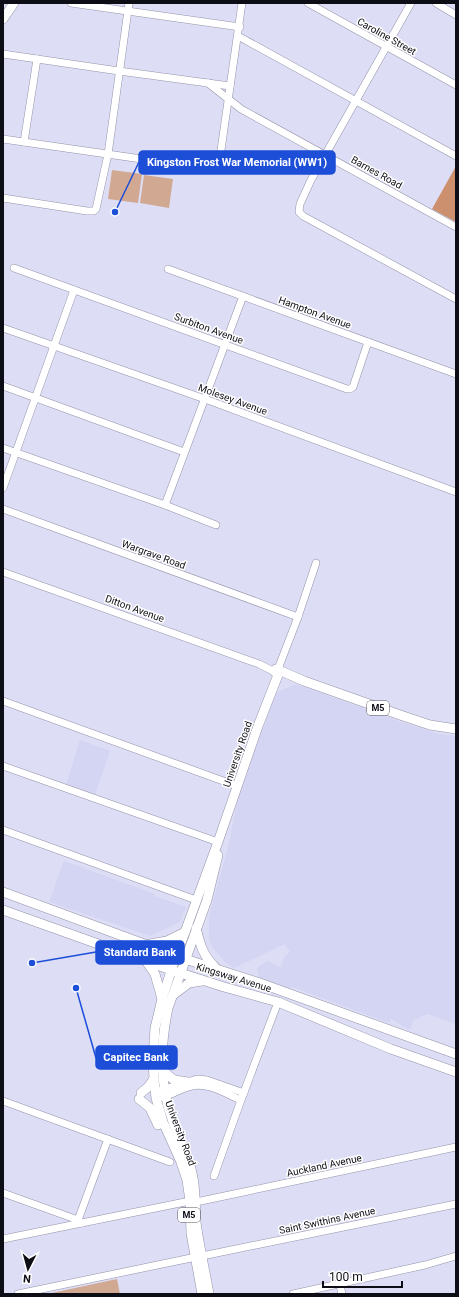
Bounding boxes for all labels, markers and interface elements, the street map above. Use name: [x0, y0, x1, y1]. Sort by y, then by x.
street label: Caroline Street: [355, 16, 418, 57]
callout: Kingston Frost War Memorial (WW1): [139, 151, 335, 174]
street label: Barnes Road: [349, 154, 404, 191]
text: Kingston Frost War Memorial (WW1): [147, 156, 327, 169]
street label: Hampton Avenue: [277, 294, 353, 331]
street label: Surbiton Avenue: [173, 311, 245, 346]
street label: Molesey Avenue: [197, 382, 269, 417]
street label: Wargrave Road: [120, 538, 187, 571]
street label: Ditton Avenue: [104, 593, 166, 624]
road number: M5: [367, 701, 389, 715]
street label: University Road: [221, 720, 254, 789]
callout: Standard Bank: [96, 941, 184, 964]
text: Standard Bank: [104, 946, 176, 959]
street label: Kingsway Avenue: [195, 961, 273, 994]
callout: Capitec Bank: [96, 1046, 177, 1069]
text: Capitec Bank: [103, 1051, 169, 1064]
street label: University Road: [163, 1099, 198, 1167]
street label: Auckland Avenue: [286, 1152, 363, 1179]
street label: Saint Swithins Avenue: [278, 1205, 376, 1236]
road number: M5: [178, 1208, 200, 1222]
north arrow: [8, 1249, 48, 1289]
scale bar: [323, 1263, 402, 1289]
text: 100 m: [329, 1270, 363, 1284]
text: N: [22, 1272, 32, 1285]

